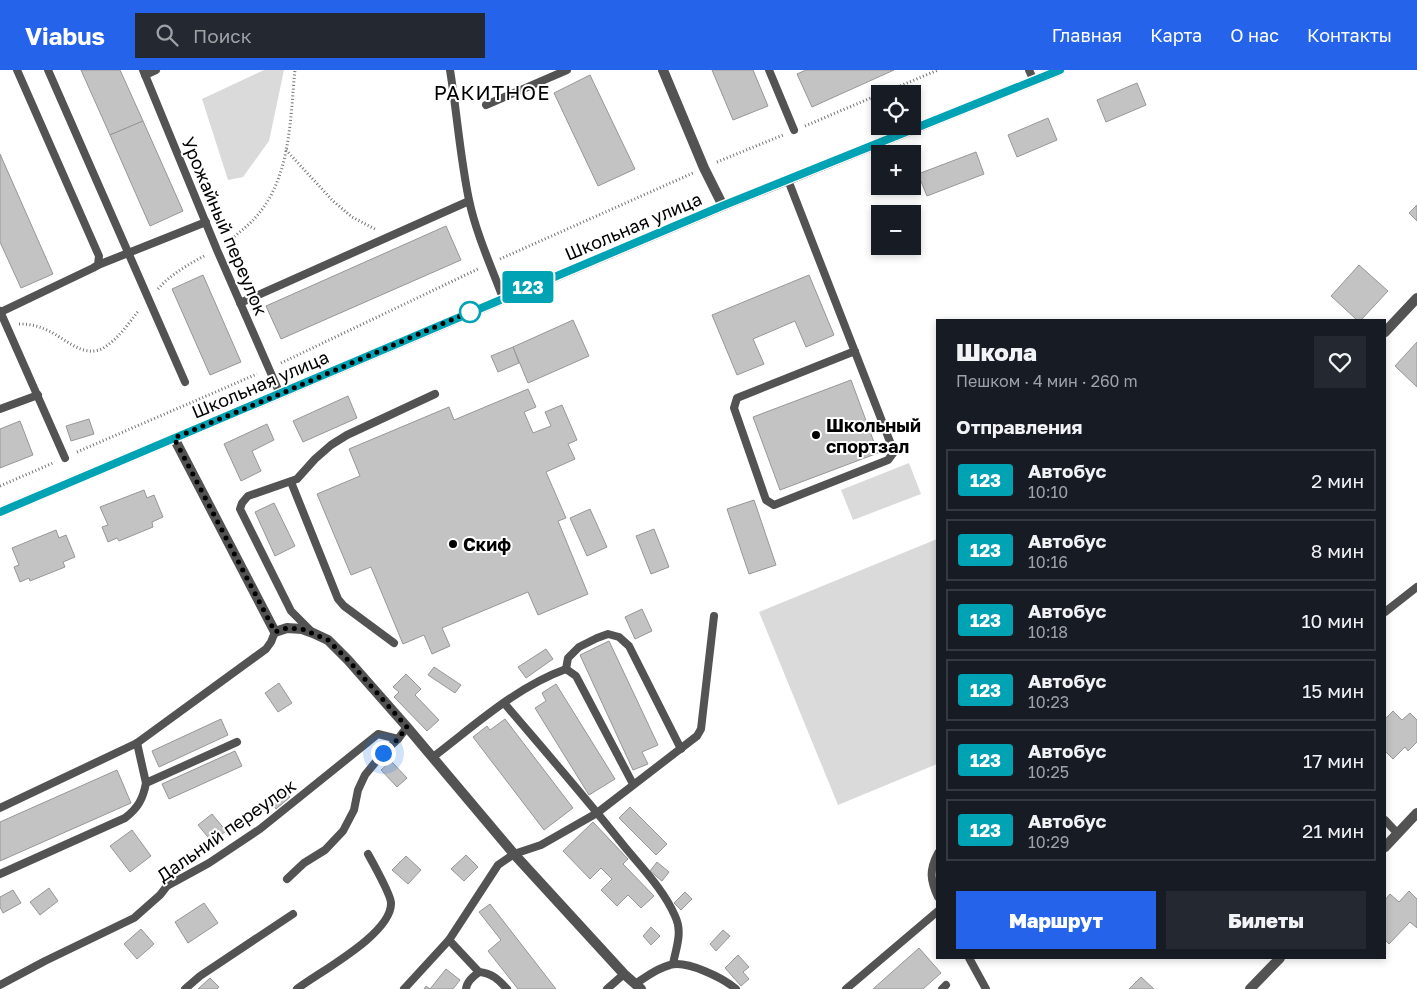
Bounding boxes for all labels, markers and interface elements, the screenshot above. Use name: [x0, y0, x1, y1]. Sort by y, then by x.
search box: [135, 13, 485, 58]
text: Viabus: [25, 21, 105, 50]
icon: search: [153, 21, 181, 49]
text: Поиск: [193, 24, 252, 47]
text: Главная: [1052, 24, 1122, 46]
text: Карта: [1150, 24, 1202, 46]
text: О нас: [1230, 24, 1279, 46]
text: Контакты: [1307, 24, 1392, 46]
district label: РАКИТНОЕ: [434, 80, 550, 104]
map controls: [871, 85, 921, 255]
button: locate: [871, 85, 921, 135]
street label: Урожайный переулок: [177, 134, 273, 318]
button: +: [871, 145, 921, 195]
street label: Школьная улица: [561, 187, 705, 265]
button: −: [871, 205, 921, 255]
line badge: 123: [499, 271, 557, 303]
text: 123: [512, 276, 544, 298]
unlabelled marker: [459, 301, 481, 323]
button: heart: [1314, 336, 1366, 388]
text: Школа: [956, 337, 1037, 366]
street label: Школьная улица: [188, 345, 332, 423]
text: Пешком · 4 мин · 260 m: [956, 371, 1138, 391]
place label: Школьный спортзал: [826, 414, 921, 457]
text: Отправления: [956, 415, 1082, 438]
marker: Школьный спортзал: [810, 429, 822, 441]
text: Автобус: [1028, 459, 1106, 482]
text: 123: [970, 469, 1001, 491]
text: 2 мин: [1311, 469, 1364, 492]
text: 10:10: [1028, 482, 1068, 502]
text: Автобус: [1028, 529, 1106, 552]
place label: Скиф: [463, 533, 511, 555]
marker: Скиф: [447, 538, 459, 550]
text: 123: [970, 539, 1001, 561]
text: 8 мин: [1311, 539, 1364, 562]
text: 10:16: [1028, 552, 1068, 572]
text: Автобус: [1028, 599, 1106, 622]
text: 123: [970, 609, 1001, 631]
text: 10 мин: [1301, 609, 1364, 632]
text: 10:18: [1028, 622, 1068, 642]
text: Автобус: [1028, 669, 1106, 692]
text: 123: [970, 679, 1001, 701]
text: 15 мин: [1302, 679, 1364, 702]
text: 10:23: [1028, 692, 1069, 712]
text: Автобус: [1028, 739, 1106, 762]
your location: [371, 741, 396, 766]
text: 123: [970, 749, 1001, 771]
text: 17 мин: [1303, 749, 1364, 772]
text: 10:25: [1028, 762, 1069, 782]
street label: Дальний переулок: [152, 774, 300, 886]
text: Автобус: [1028, 809, 1106, 832]
text: 123: [970, 819, 1001, 841]
text: 21 мин: [1302, 819, 1364, 842]
text: 10:29: [1028, 832, 1069, 852]
button: Маршрут: [956, 891, 1156, 949]
button: Билеты: [1166, 891, 1366, 949]

